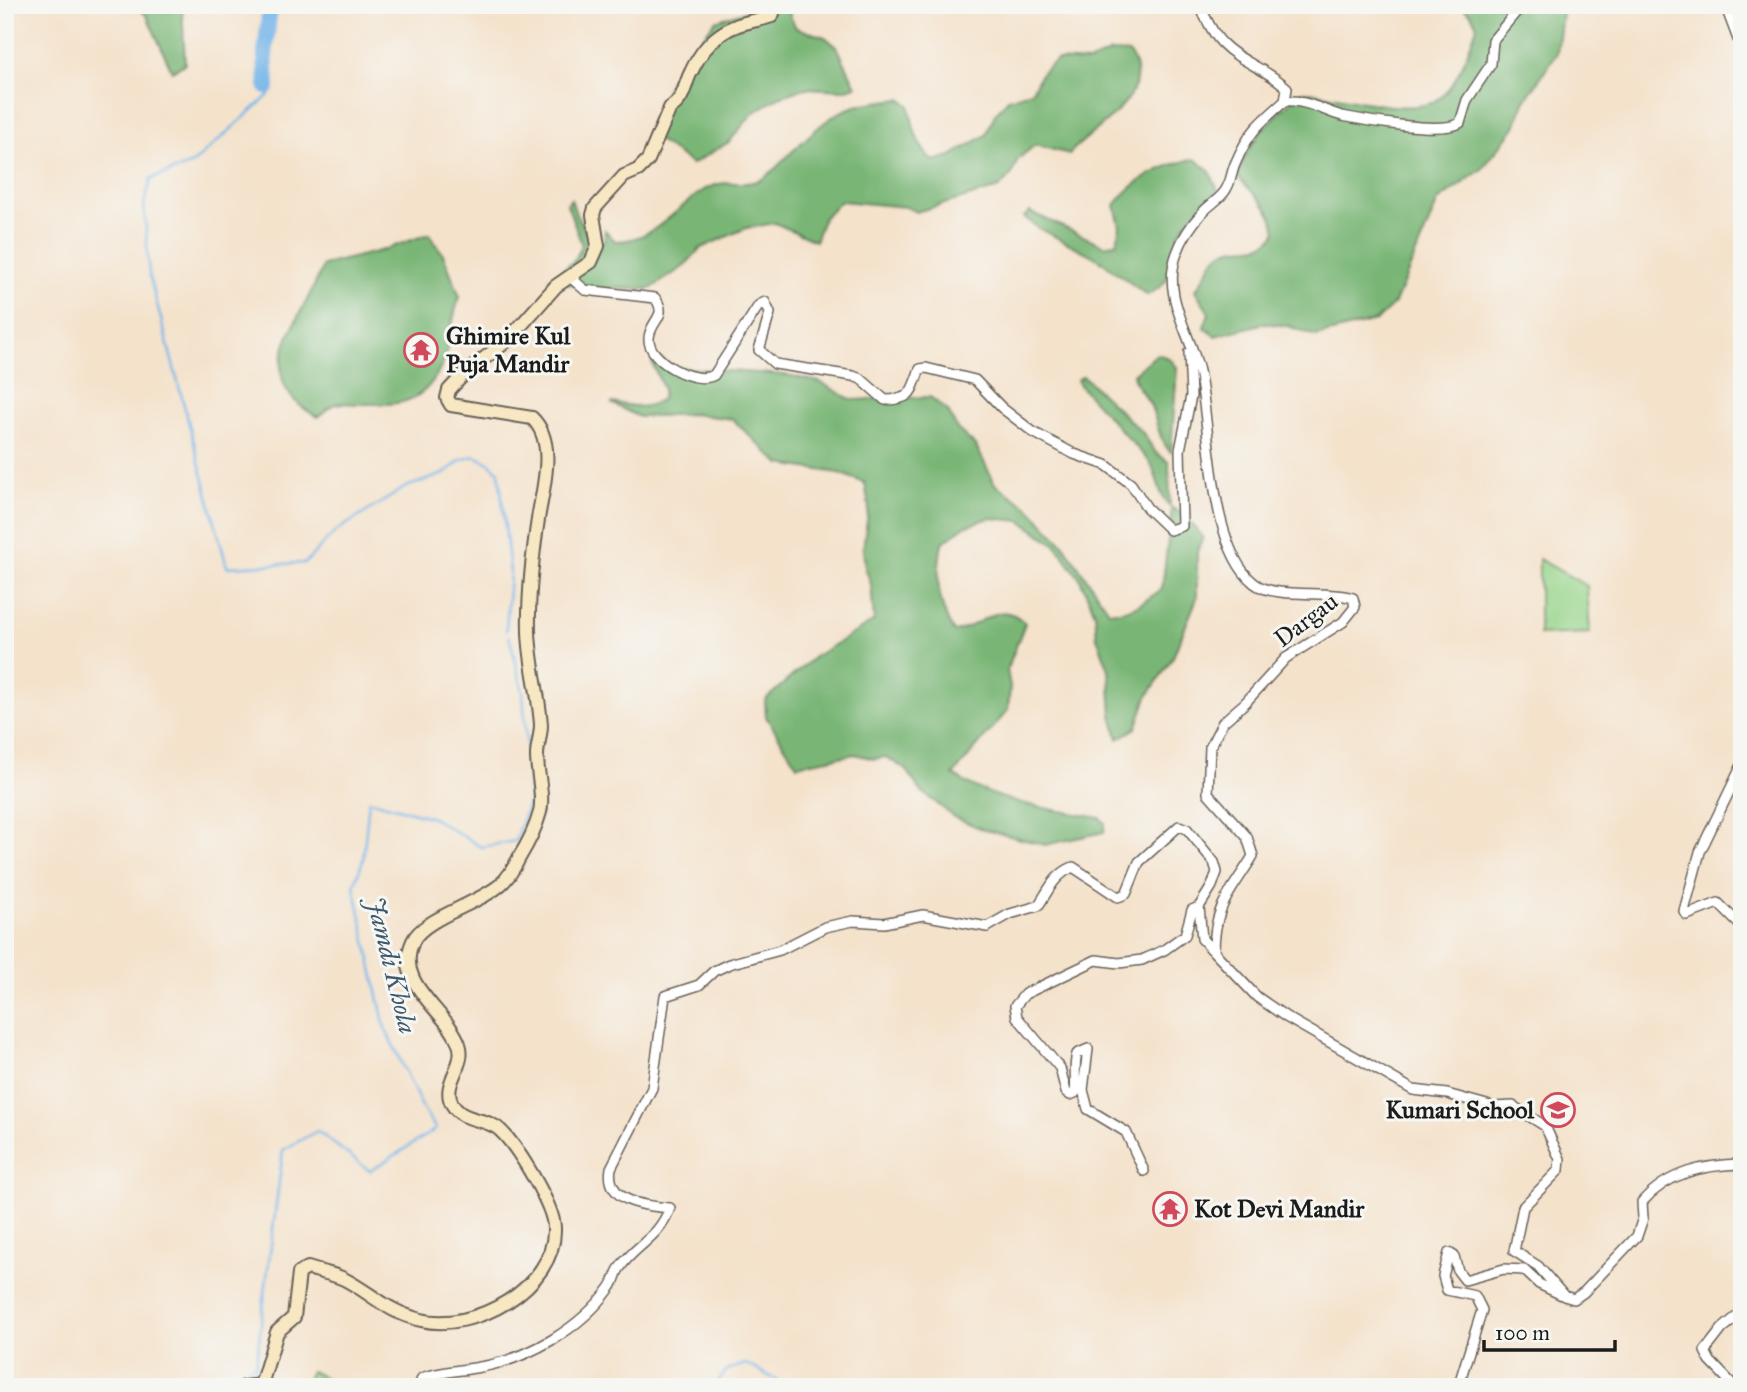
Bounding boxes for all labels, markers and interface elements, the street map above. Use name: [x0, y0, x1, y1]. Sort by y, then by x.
place label: Ghimire Kul Puja Mandir: [446, 321, 571, 379]
temple icon: Ghimire Kul Puja Mandir: [402, 331, 440, 369]
street label: Dargau: [1268, 586, 1344, 654]
water label: Jamdi Khola: [359, 891, 424, 1037]
school or university icon: Kumari School: [1539, 1091, 1577, 1129]
place label: Kumari School: [1385, 1095, 1535, 1125]
temple icon: Kot Devi Mandir: [1151, 1190, 1189, 1228]
place label: Kot Devi Mandir: [1194, 1194, 1365, 1224]
scale bar: [1484, 1308, 1616, 1352]
text: 100 m: [1495, 1320, 1550, 1346]

